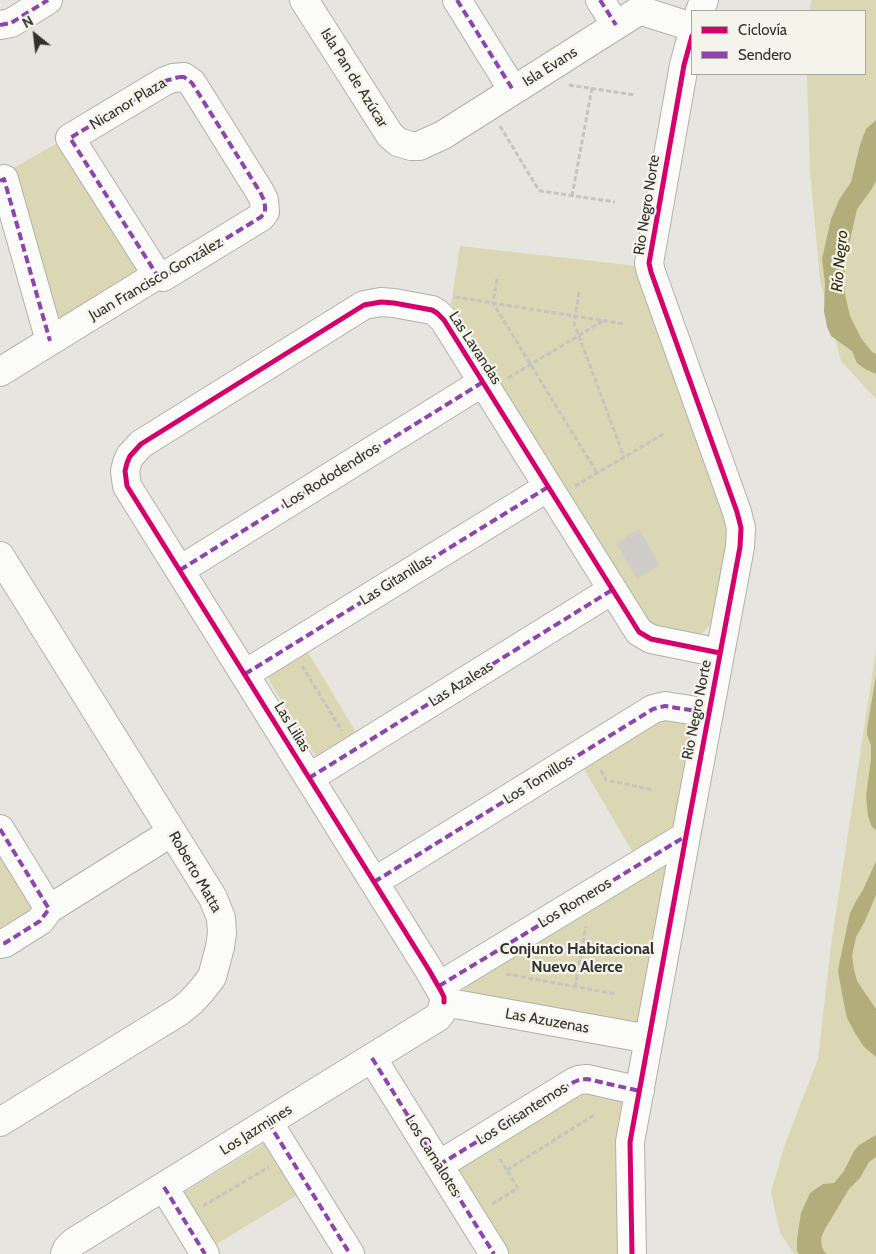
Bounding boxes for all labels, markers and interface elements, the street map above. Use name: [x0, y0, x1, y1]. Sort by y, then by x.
north arrow: [10, 10, 60, 60]
legend: [691, 10, 866, 75]
text: N: [19, 12, 36, 32]
text: Ciclovía: [738, 21, 787, 39]
street label: Isla Pan de Azúcar: [316, 25, 392, 131]
street label: Isla Evans: [519, 43, 581, 91]
text: Sendero: [738, 46, 792, 64]
street label: Nicanor Plaza: [87, 74, 169, 134]
street label: Rio Negro Norte: [630, 154, 664, 256]
water label: Río Negro: [828, 229, 852, 293]
street label: Juan Francisco González: [86, 233, 226, 325]
street label: Las Lavandas: [445, 308, 505, 388]
street label: Los Rododendros: [279, 439, 383, 513]
street label: Las Gitanillas: [357, 551, 435, 609]
street label: Las Azaleas: [426, 657, 496, 711]
street label: Rio Negro Norte: [678, 658, 716, 762]
street label: Las Lilias: [270, 699, 314, 755]
street label: Los Tomillos: [500, 752, 576, 808]
street label: Roberto Matta: [164, 828, 226, 916]
street label: Los Romeros: [535, 874, 615, 932]
district label: Conjunto Habitacional Nuevo Alerce: [500, 939, 654, 977]
street label: Las Azuzenas: [504, 1005, 590, 1037]
street label: Los Crisantemos: [473, 1079, 571, 1149]
street label: Los Jazmines: [217, 1101, 295, 1159]
street label: Los Camalotes: [401, 1112, 465, 1200]

